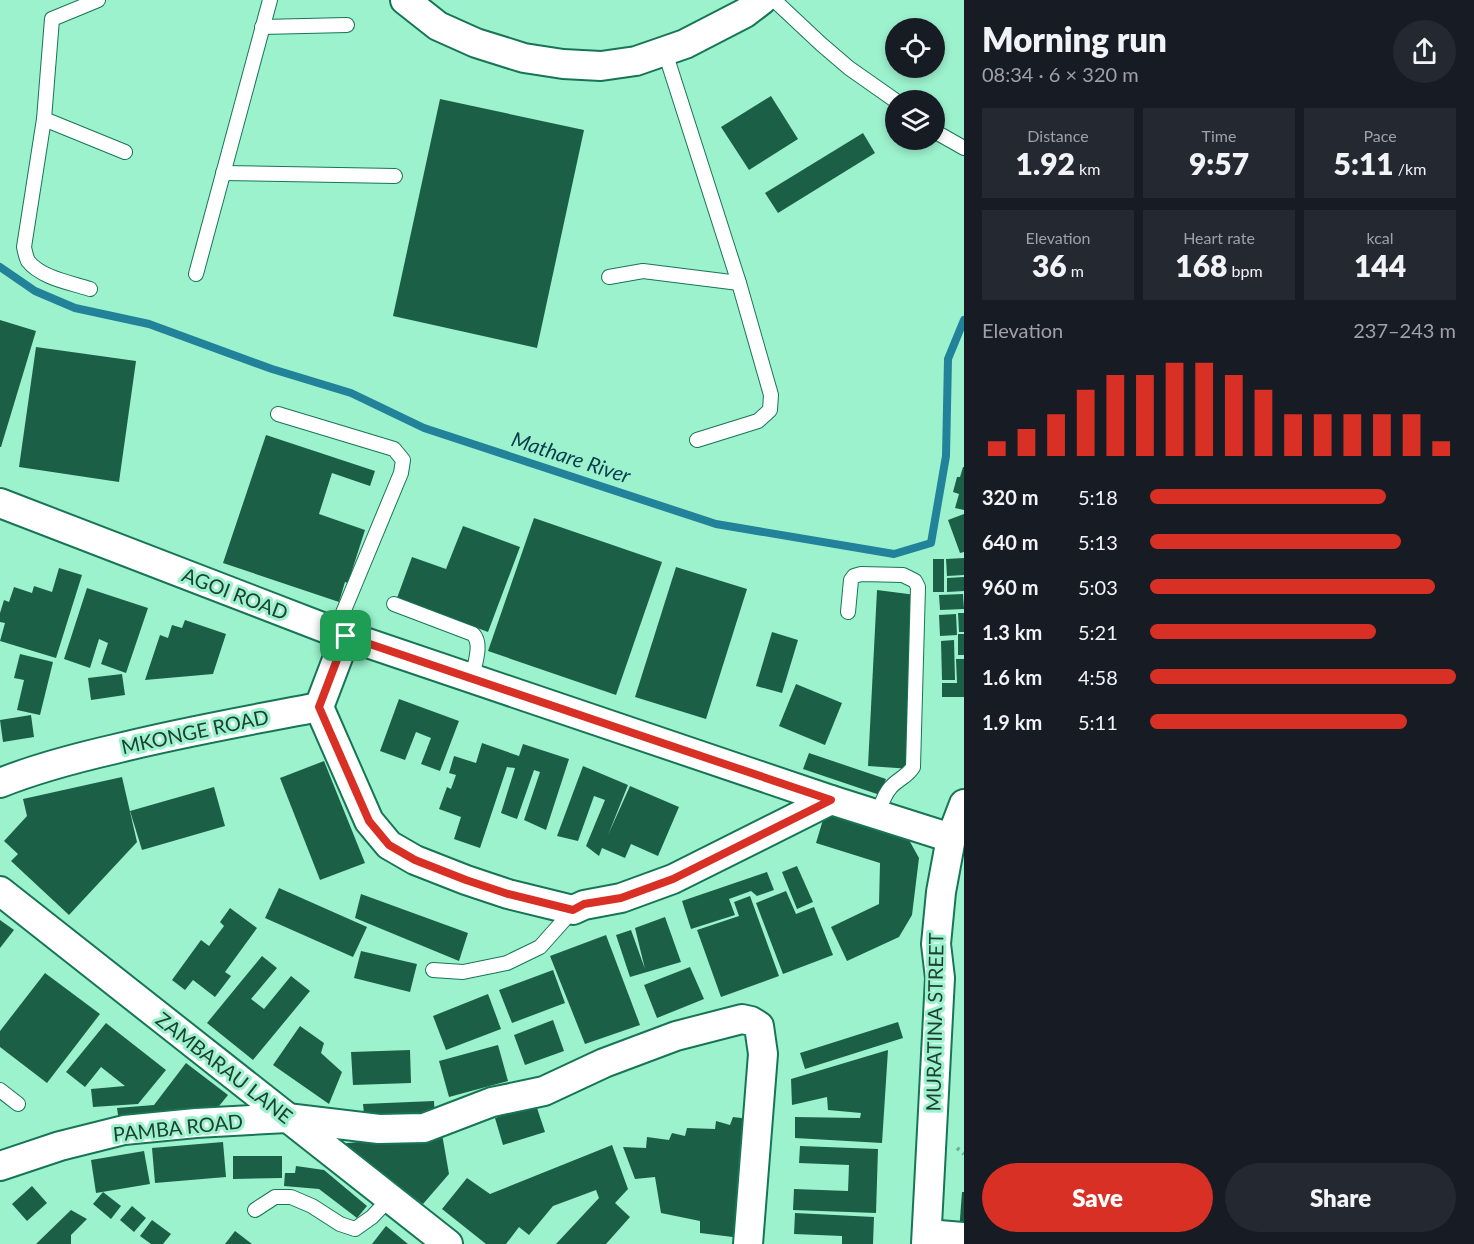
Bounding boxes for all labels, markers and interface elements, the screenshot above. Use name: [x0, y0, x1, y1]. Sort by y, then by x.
map controls: [885, 18, 945, 150]
button: locate: [885, 18, 945, 78]
text: Morning run: [982, 19, 1167, 59]
button: share: [1393, 20, 1456, 83]
text: 08:34 · 6 × 320 m: [982, 62, 1139, 86]
button: layers: [885, 90, 945, 150]
text: Distance: [1027, 126, 1089, 145]
text: Time: [1202, 126, 1236, 145]
text: Pace: [1363, 126, 1397, 145]
text: 1.92: [1016, 145, 1075, 181]
text: 9:57: [1189, 145, 1249, 181]
text: 5:11: [1334, 145, 1394, 181]
text: km: [1075, 159, 1100, 178]
text: /km: [1394, 159, 1426, 178]
text: Elevation: [1026, 228, 1091, 247]
text: Heart rate: [1183, 228, 1255, 247]
text: kcal: [1366, 228, 1394, 247]
text: 36: [1032, 247, 1067, 283]
text: 168: [1175, 247, 1228, 283]
text: 144: [1354, 247, 1406, 283]
text: m: [1067, 261, 1084, 280]
text: bpm: [1228, 261, 1263, 280]
text: Elevation: [982, 318, 1063, 342]
text: 237–243 m: [1353, 318, 1456, 342]
water label: Mathare River: [509, 426, 635, 488]
text: 320 m: [982, 485, 1038, 509]
text: 5:18: [1078, 485, 1118, 509]
text: 640 m: [982, 530, 1038, 554]
text: 5:13: [1078, 530, 1118, 554]
street label: AGOI ROAD: [179, 562, 292, 624]
text: 960 m: [982, 575, 1038, 599]
text: 5:03: [1078, 575, 1118, 599]
pin: [320, 610, 371, 661]
icon: arrive: [329, 619, 362, 652]
text: 1.3 km: [982, 620, 1042, 644]
text: 5:21: [1078, 620, 1118, 644]
text: 1.6 km: [982, 665, 1042, 689]
text: 4:58: [1078, 665, 1118, 689]
street label: MKONGE ROAD: [119, 704, 271, 758]
text: 1.9 km: [982, 710, 1042, 734]
text: 5:11: [1078, 710, 1118, 734]
street label: MURATINA STREET: [920, 932, 948, 1112]
street label: ZAMBARAU LANE: [152, 1006, 298, 1128]
street label: PAMBA ROAD: [112, 1108, 244, 1146]
button: Save: [982, 1163, 1213, 1232]
button: Share: [1225, 1163, 1456, 1232]

